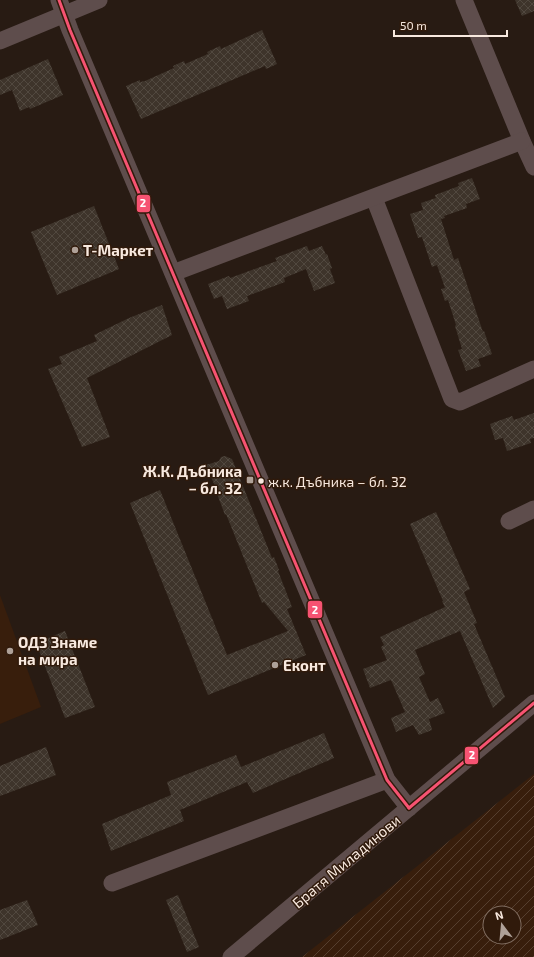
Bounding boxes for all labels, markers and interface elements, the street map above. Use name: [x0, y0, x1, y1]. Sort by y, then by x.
scale bar: [394, 12, 507, 38]
text: 50 m: [400, 18, 427, 32]
line badge: 2: [136, 194, 151, 213]
text: 2: [140, 196, 146, 209]
place label: Т-Маркет: [83, 241, 154, 259]
marker: Т-Маркет: [70, 245, 80, 255]
place label: Ж.К. Дъбника – бл. 32: [143, 462, 242, 497]
place label: ж.к. Дъбника – бл. 32: [268, 473, 407, 490]
marker: Ж.К. Дъбника – бл. 32: [245, 475, 255, 485]
marker: ж.к. Дъбника – бл. 32: [256, 476, 266, 486]
line badge: 2: [307, 600, 323, 619]
text: 2: [312, 603, 318, 616]
place label: ОДЗ Знаме на мира: [18, 633, 97, 668]
marker: ОДЗ Знаме на мира: [5, 646, 15, 656]
place label: Еконт: [283, 656, 326, 674]
marker: Еконт: [270, 660, 280, 670]
line badge: 2: [464, 746, 479, 765]
text: 2: [469, 748, 475, 761]
street label: Братя Миладинови: [288, 811, 404, 911]
north arrow: [482, 905, 522, 945]
text: N: [493, 908, 505, 922]

